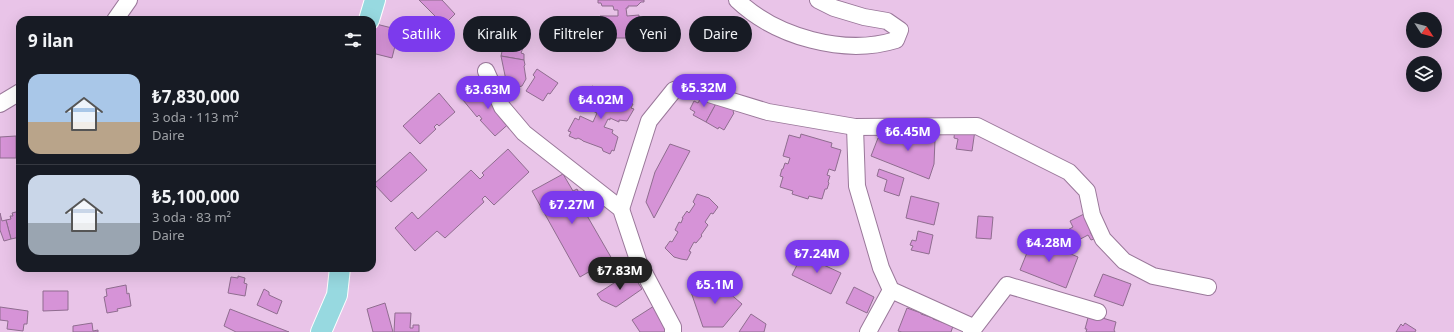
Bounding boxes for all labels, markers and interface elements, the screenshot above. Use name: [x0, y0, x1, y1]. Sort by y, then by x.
north arrow: [1406, 12, 1442, 48]
map controls: [1406, 12, 1442, 92]
chip: Satılık: [388, 16, 455, 52]
chip: Kiralık: [463, 16, 531, 52]
chip: Filtreler: [539, 16, 617, 52]
chip: Yeni: [625, 16, 681, 52]
chip: Daire: [689, 16, 752, 52]
text: 9 ilan: [28, 29, 74, 52]
icon: filters: [342, 29, 364, 51]
button: layers: [1406, 56, 1442, 92]
pin: ₺5.32M: [671, 74, 737, 108]
pin: ₺3.63M: [455, 76, 521, 110]
text: ₺5.32M: [681, 78, 727, 96]
text: ₺3.63M: [465, 80, 511, 98]
text: ₺7,830,000: [152, 85, 239, 108]
pin: ₺4.02M: [568, 86, 634, 120]
icon: home: [60, 90, 108, 138]
text: ₺4.02M: [578, 90, 624, 108]
text: 3 oda · 113 m²: [152, 108, 239, 126]
pin: ₺6.45M: [875, 118, 941, 152]
text: ₺6.45M: [885, 122, 931, 140]
text: Daire: [152, 126, 185, 144]
text: ₺5,100,000: [152, 185, 239, 208]
icon: home: [60, 191, 108, 239]
pin: ₺7.27M: [539, 191, 605, 225]
text: ₺7.27M: [549, 195, 595, 213]
text: 3 oda · 83 m²: [152, 208, 231, 226]
text: Daire: [152, 226, 185, 244]
pin: ₺4.28M: [1016, 229, 1082, 263]
text: ₺4.28M: [1026, 233, 1072, 251]
pin: ₺7.24M: [784, 240, 850, 274]
text: ₺7.24M: [794, 244, 840, 262]
pin: ₺7.83M: [587, 257, 653, 291]
text: ₺7.83M: [597, 261, 643, 279]
pin: ₺5.1M: [687, 271, 743, 305]
text: ₺5.1M: [696, 275, 734, 293]

